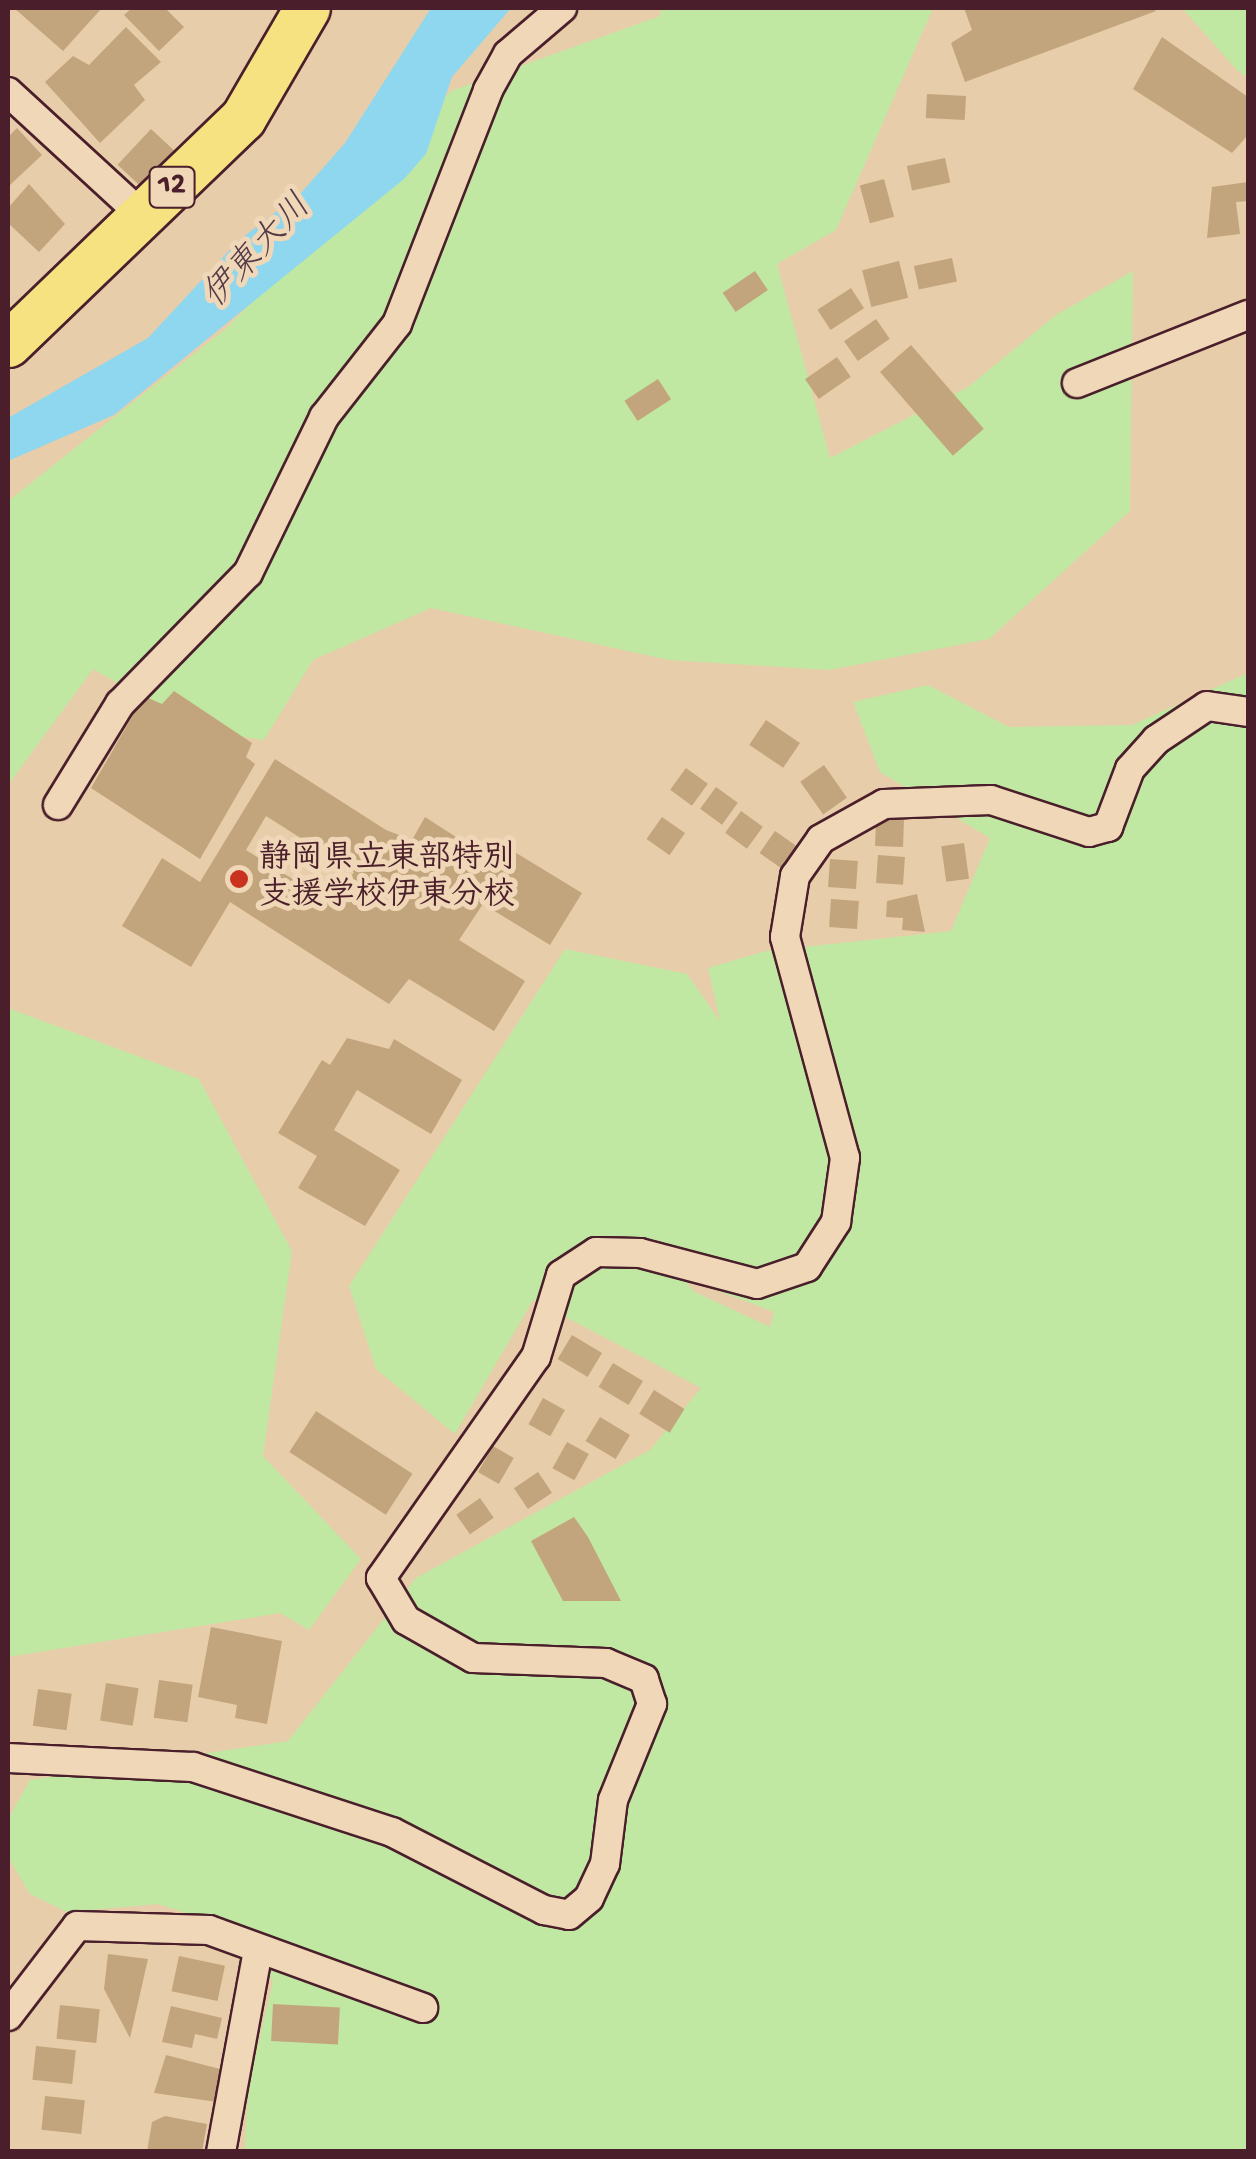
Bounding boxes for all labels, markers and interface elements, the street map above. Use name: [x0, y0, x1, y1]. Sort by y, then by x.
road number: 12: [147, 162, 197, 212]
water label: 伊東大川: [196, 187, 322, 319]
place label: 静岡県立東部特別 支援学校伊東分校: [259, 842, 515, 917]
marker: 静岡県立東部特別 支援学校伊東分校: [228, 868, 250, 890]

